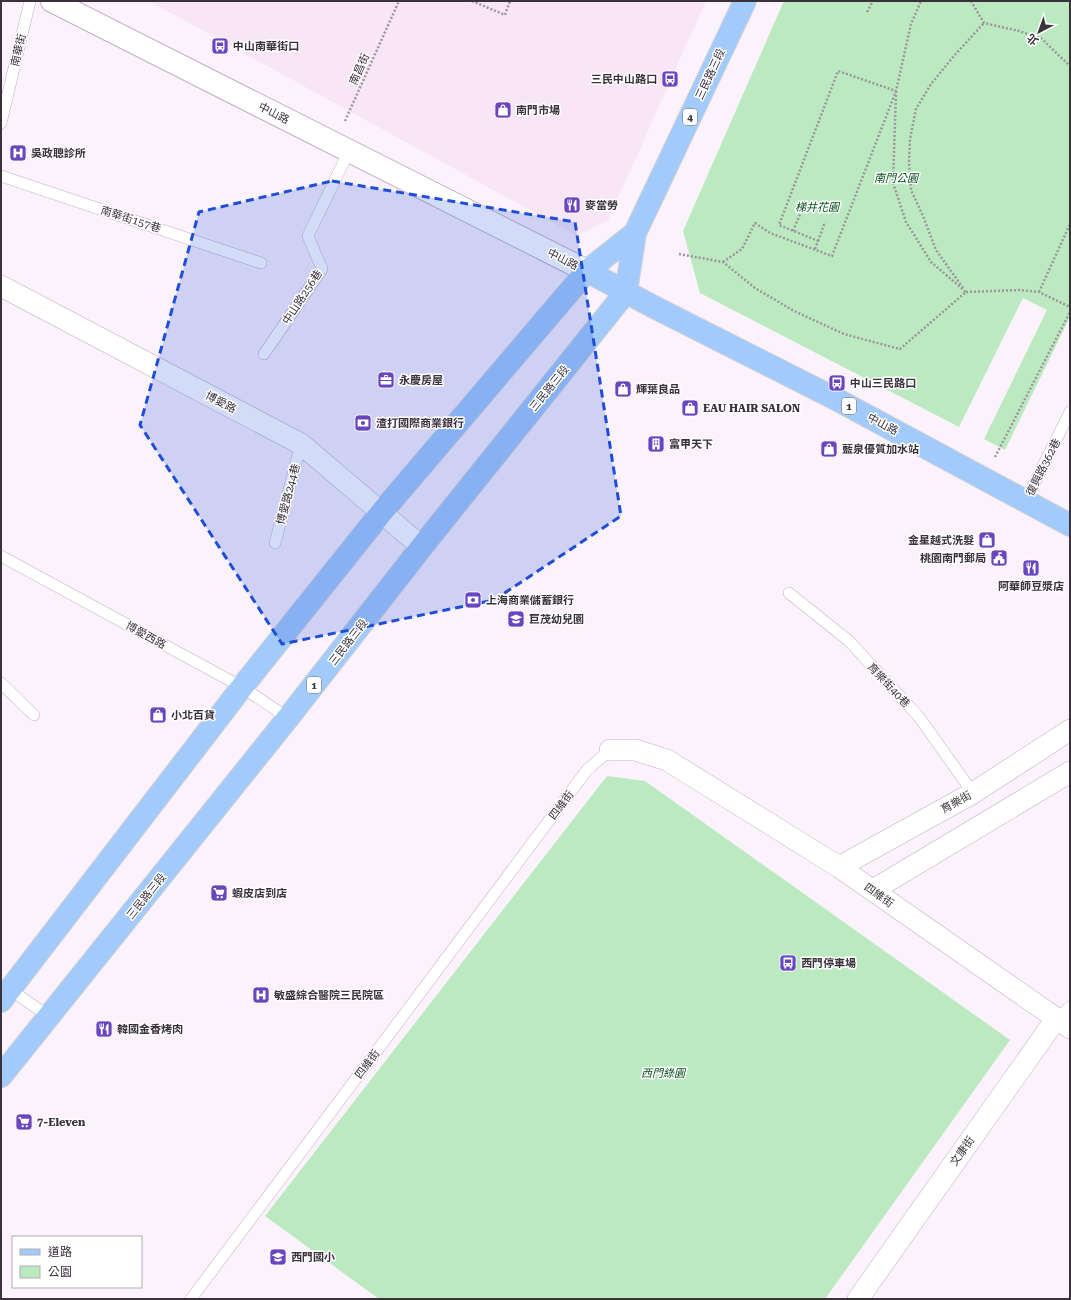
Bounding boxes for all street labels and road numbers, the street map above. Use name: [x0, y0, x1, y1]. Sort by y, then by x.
street label: 南華街: [8, 33, 29, 68]
street label: 三民路三段: [693, 47, 728, 102]
street label: 南昌街: [347, 51, 372, 87]
street label: 中山路: [256, 100, 291, 127]
road number: 4: [683, 109, 697, 125]
street label: 南華街157巷: [99, 204, 163, 235]
street label: 中山路: [545, 246, 580, 273]
street label: 中山路256巷: [280, 268, 325, 327]
street label: 三民路三段: [527, 363, 572, 414]
street label: 博愛路: [203, 389, 238, 416]
road number: 1: [842, 398, 856, 414]
street label: 中山路: [865, 411, 900, 438]
street label: 復興路362巷: [1023, 436, 1063, 498]
street label: 博愛路244巷: [274, 462, 303, 526]
street label: 三民路三段: [326, 617, 370, 668]
street label: 博愛西路: [123, 619, 168, 652]
street label: 育樂街40巷: [865, 660, 913, 710]
road number: 1: [307, 677, 321, 693]
street label: 四維街: [546, 788, 577, 822]
street label: 育樂街: [939, 789, 974, 816]
street label: 三民路三段: [124, 871, 169, 922]
street label: 四維街: [861, 881, 896, 910]
street label: 四維街: [352, 1047, 383, 1081]
street label: 文康街: [948, 1134, 977, 1169]

